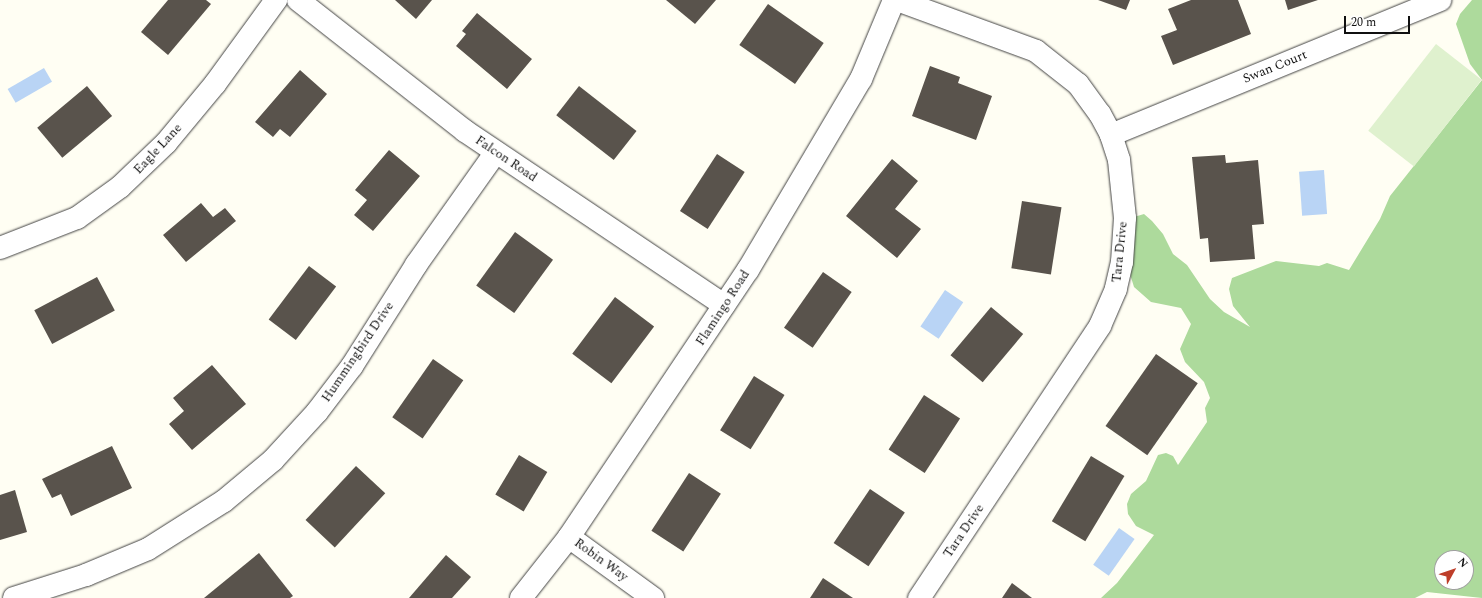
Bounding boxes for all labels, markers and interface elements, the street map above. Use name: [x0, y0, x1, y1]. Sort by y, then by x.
scale bar: [1346, 8, 1412, 34]
text: 20 m: [1351, 13, 1376, 32]
street label: Swan Court: [1241, 47, 1309, 87]
street label: Eagle Lane: [131, 120, 185, 178]
street label: Falcon Road: [472, 133, 540, 185]
street label: Tara Drive: [1109, 221, 1131, 283]
street label: Flamingo Road: [693, 267, 753, 349]
street label: Hummingbird Drive: [319, 299, 397, 405]
street label: Tara Drive: [940, 501, 988, 561]
street label: Robin Way: [571, 535, 631, 585]
north arrow: [1434, 550, 1474, 590]
text: N: [1453, 554, 1472, 572]

